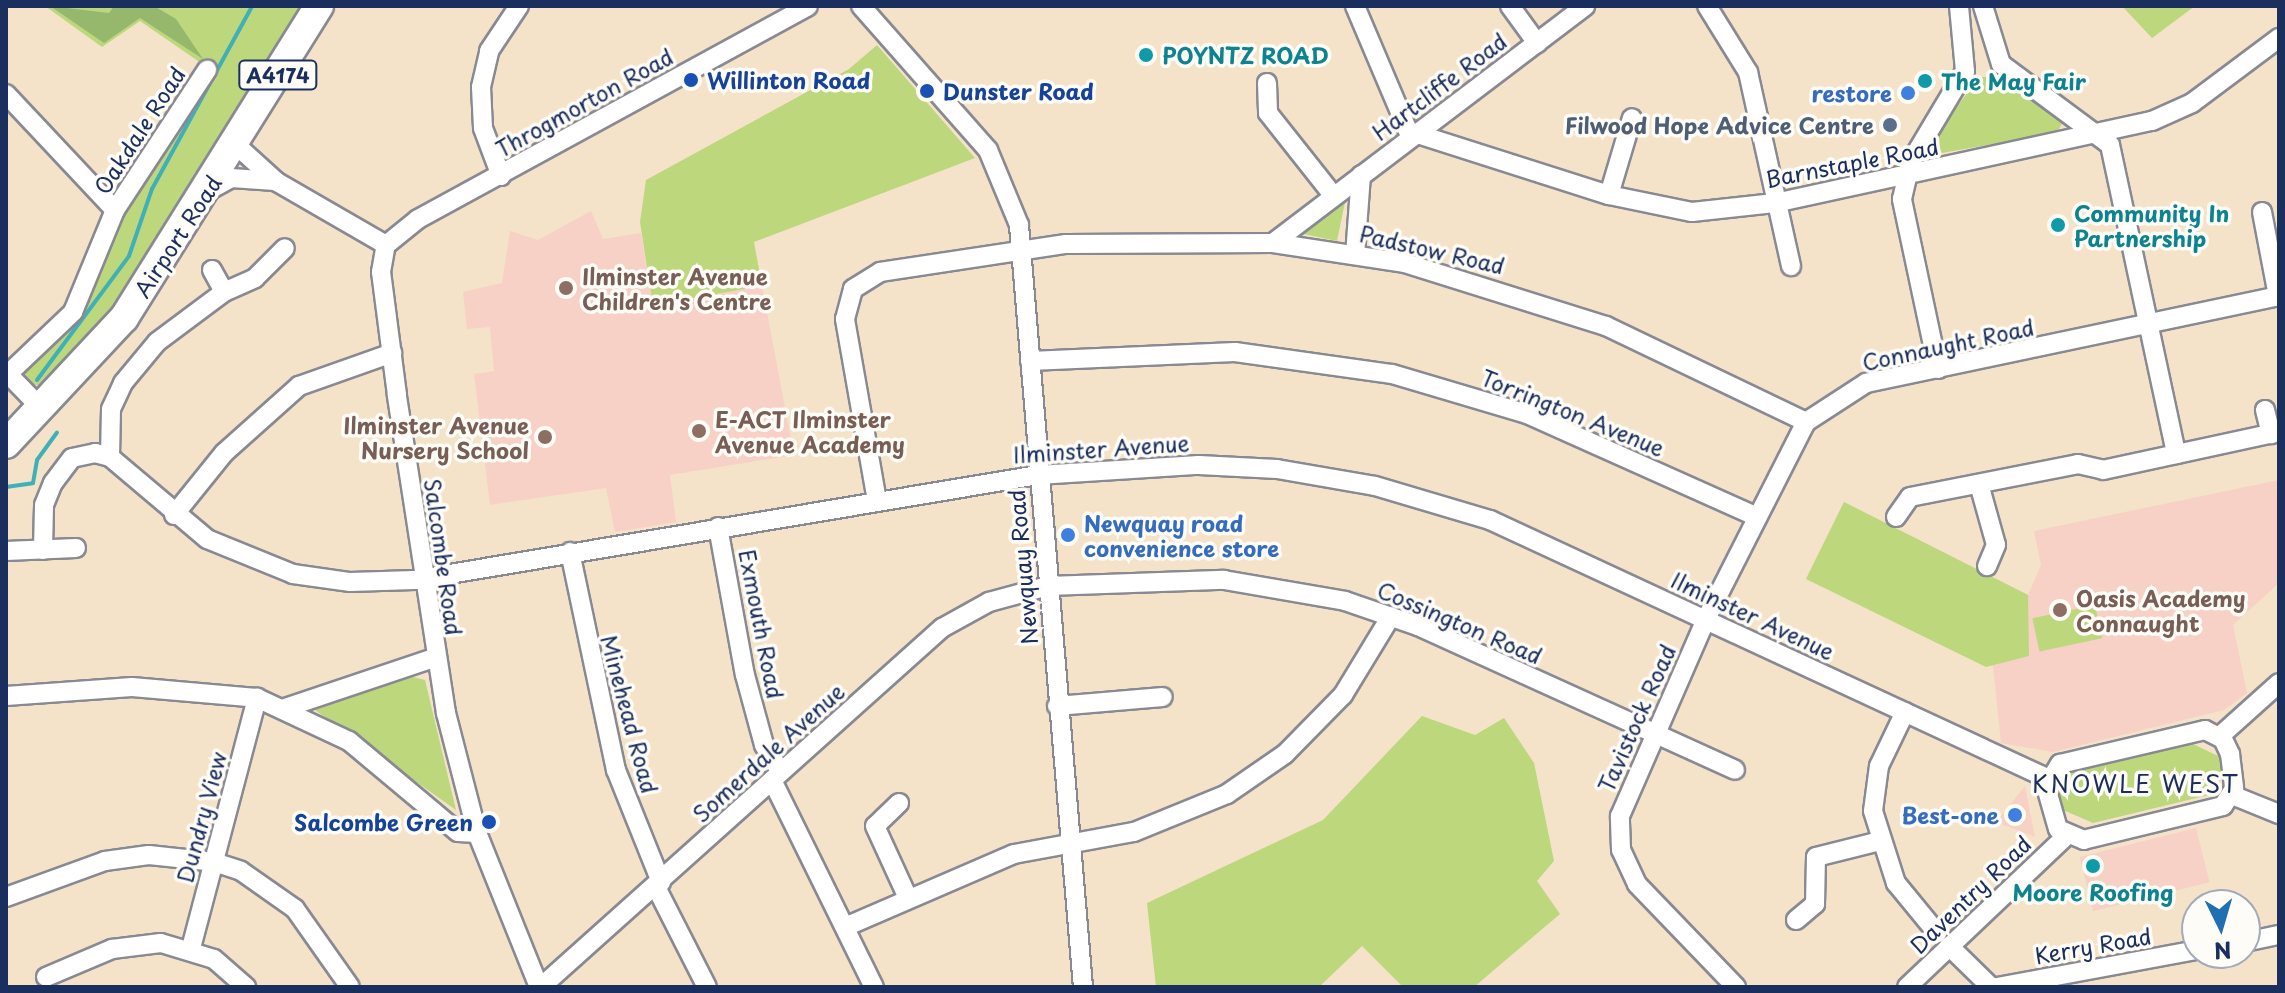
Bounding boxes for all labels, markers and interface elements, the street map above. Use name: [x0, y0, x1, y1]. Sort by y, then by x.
street label: Hartcliffe Road: [1367, 27, 1511, 145]
street label: Throgmorton Road: [491, 42, 677, 162]
place label: POYNTZ ROAD: [1162, 42, 1329, 68]
marker: POYNTZ ROAD: [1137, 46, 1155, 64]
road number: A4174: [238, 59, 318, 91]
street label: Oakdale Road: [87, 60, 191, 200]
place label: Willinton Road: [707, 67, 870, 93]
place label: The May Fair: [1941, 68, 2089, 94]
marker: Willinton Road: [682, 71, 700, 89]
marker: The May Fair: [1916, 72, 1934, 90]
place label: Dunster Road: [943, 78, 1096, 104]
place label: restore: [1811, 80, 1892, 106]
marker: Dunster Road: [918, 82, 936, 100]
marker: restore: [1899, 84, 1917, 102]
place label: Filwood Hope Advice Centre: [1564, 112, 1874, 138]
marker: Filwood Hope Advice Centre: [1881, 116, 1899, 134]
street label: Barnstaple Road: [1763, 132, 1941, 192]
street label: Airport Road: [128, 170, 226, 302]
place label: Community In Partnership: [2074, 199, 2230, 250]
marker: Community In Partnership: [2049, 216, 2067, 234]
street label: Padstow Road: [1357, 220, 1507, 278]
place label: Ilminster Avenue Children's Centre: [582, 262, 773, 314]
marker: Ilminster Avenue Children's Centre: [557, 279, 575, 297]
street label: Connaught Road: [1858, 313, 2038, 375]
street label: Torrington Avenue: [1479, 364, 1667, 460]
place label: E-ACT Ilminster Avenue Academy: [715, 405, 905, 456]
place label: Ilminster Avenue Nursery School: [344, 411, 529, 462]
marker: E-ACT Ilminster Avenue Academy: [690, 422, 708, 440]
marker: Ilminster Avenue Nursery School: [536, 428, 554, 446]
street label: Ilminster Avenue: [1012, 429, 1190, 467]
street label: Salcombe Road: [420, 475, 468, 639]
street label: Newquay Road: [1002, 487, 1042, 647]
place label: Newquay road convenience store: [1084, 509, 1280, 560]
marker: Newquay road convenience store: [1059, 526, 1077, 544]
street label: Exmouth Road: [734, 547, 790, 701]
street label: Ilminster Avenue: [1668, 566, 1838, 664]
street label: Cossington Road: [1374, 575, 1546, 669]
place label: Oasis Academy Connaught: [2076, 584, 2247, 636]
marker: Oasis Academy Connaught: [2051, 601, 2069, 619]
street label: Minehead Road: [596, 632, 664, 796]
street label: Tavistock Road: [1592, 640, 1680, 796]
street label: Somerdale Avenue: [687, 677, 849, 827]
street label: Dundry View: [171, 748, 231, 886]
district label: KNOWLE WEST: [2032, 770, 2240, 798]
place label: Best-one: [1901, 802, 1999, 828]
marker: Best-one: [2006, 806, 2024, 824]
place label: Salcombe Green: [292, 809, 473, 835]
marker: Salcombe Green: [480, 813, 498, 831]
street label: Daventry Road: [1904, 829, 2036, 959]
marker: Moore Roofing: [2084, 857, 2102, 875]
place label: Moore Roofing: [2012, 879, 2174, 905]
north arrow: [2181, 889, 2261, 969]
street label: Kerry Road: [2032, 922, 2154, 968]
text: N: [2213, 934, 2233, 969]

